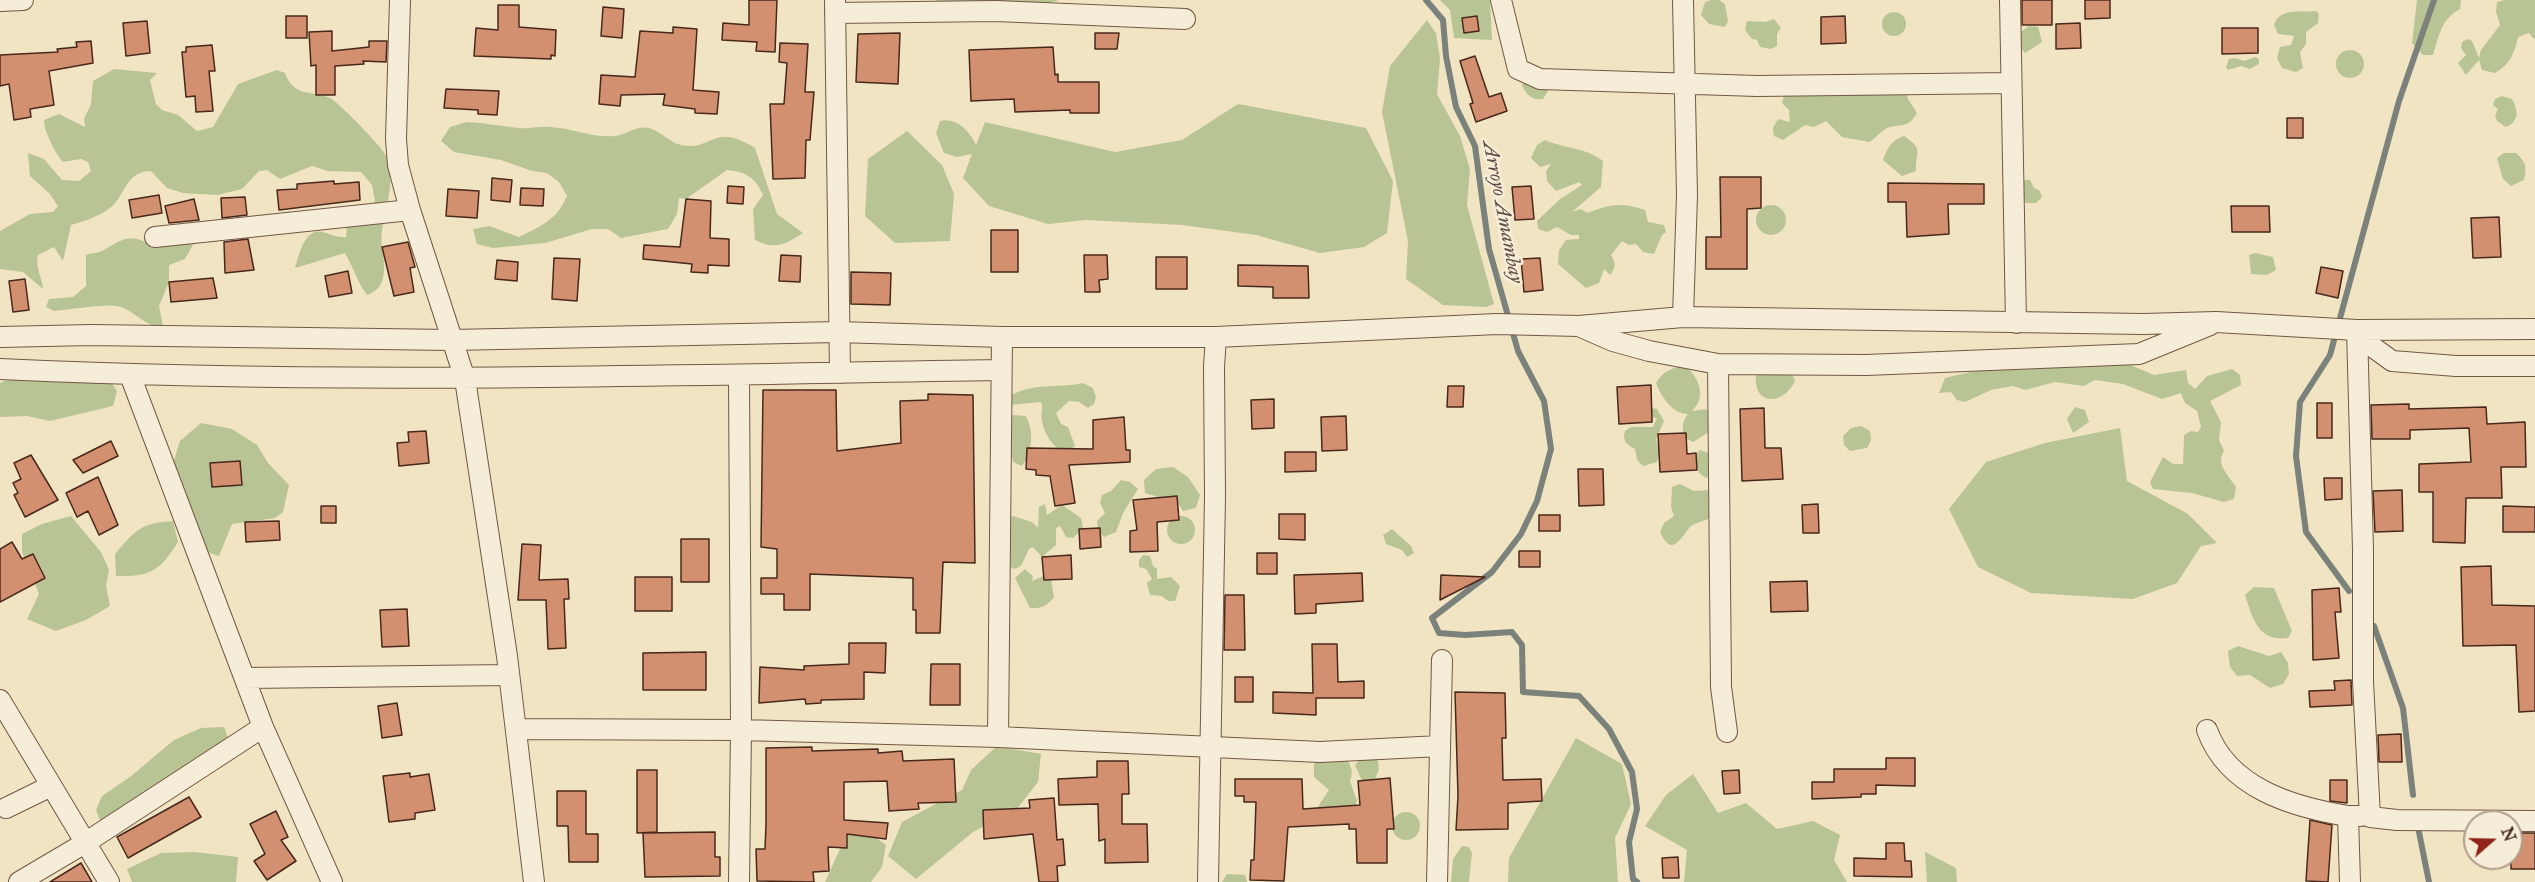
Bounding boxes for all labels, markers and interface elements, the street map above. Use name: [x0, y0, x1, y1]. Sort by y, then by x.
water label: Arroyo Amambay: [1476, 139, 1528, 285]
north arrow: [2463, 810, 2523, 870]
text: N: [2497, 825, 2520, 844]

